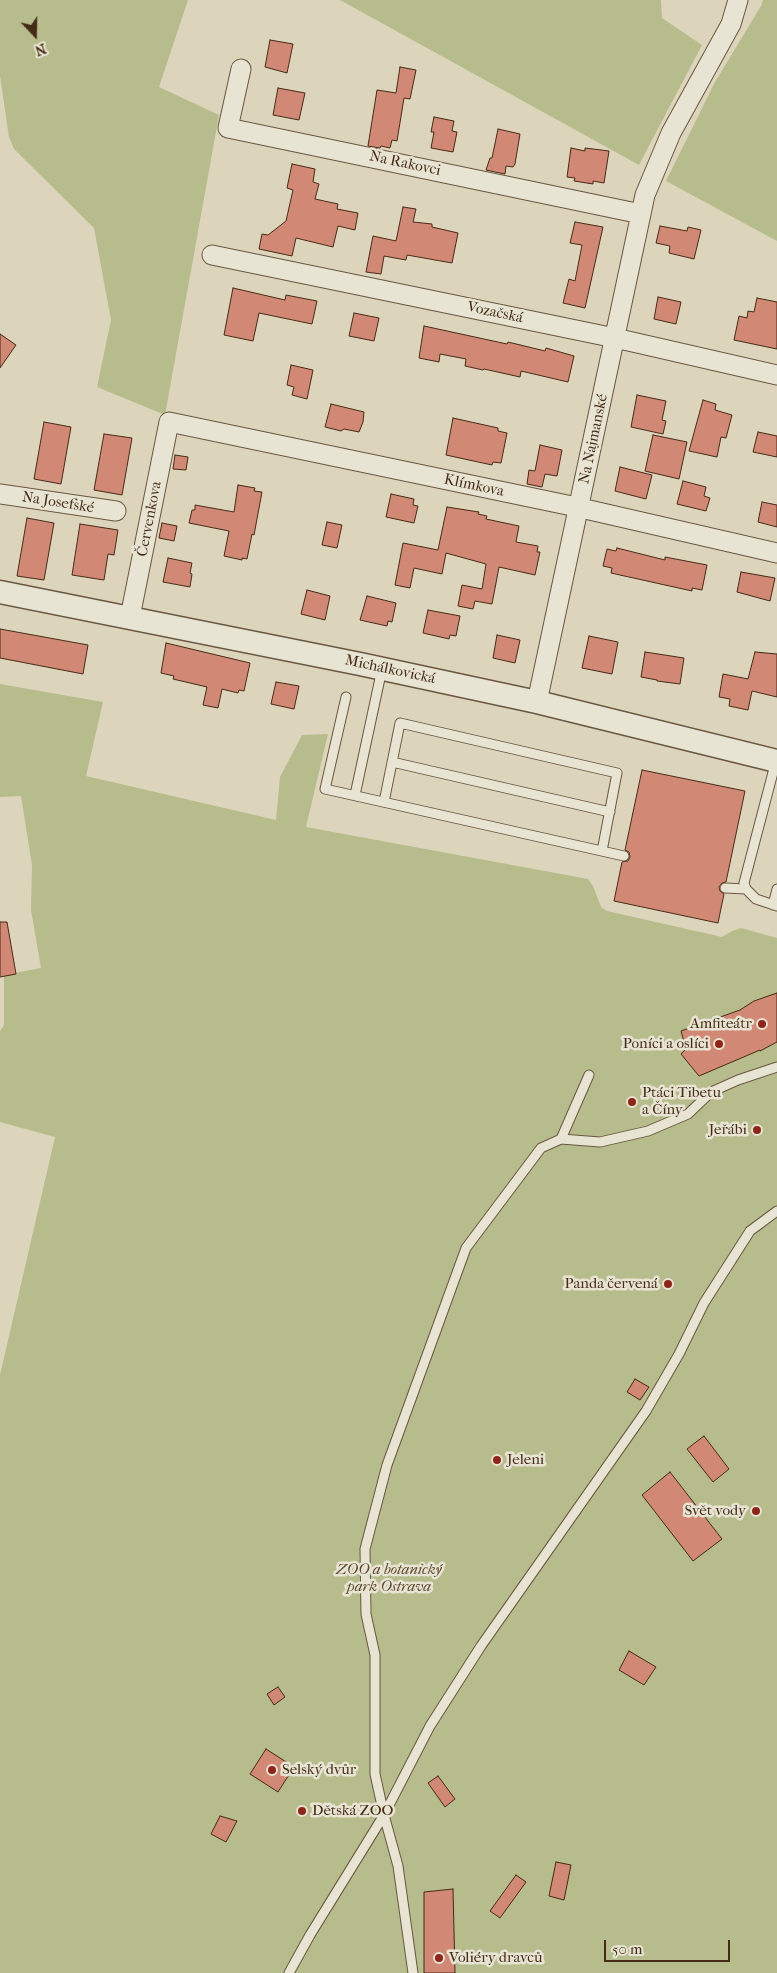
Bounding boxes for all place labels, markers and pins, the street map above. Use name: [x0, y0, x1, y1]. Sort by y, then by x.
place label: Amfiteátr: [690, 1015, 752, 1033]
marker: Amfiteátr: [756, 1018, 768, 1030]
place label: Poníci a oslíci: [623, 1035, 709, 1053]
marker: Poníci a oslíci: [713, 1038, 725, 1050]
place label: Ptáci Tibetu a Číny: [642, 1084, 721, 1119]
marker: Ptáci Tibetu a Číny: [626, 1096, 638, 1108]
place label: Jeřábi: [709, 1121, 747, 1139]
marker: Jeřábi: [751, 1124, 763, 1136]
place label: Panda červená: [565, 1275, 658, 1293]
marker: Panda červená: [662, 1278, 674, 1290]
place label: Jeleni: [507, 1451, 544, 1469]
marker: Jeleni: [491, 1454, 503, 1466]
place label: Svět vody: [685, 1502, 746, 1520]
marker: Svět vody: [750, 1505, 762, 1517]
place label: Selský dvůr: [282, 1761, 356, 1779]
marker: Selský dvůr: [266, 1764, 278, 1776]
place label: Dětská ZOO: [312, 1802, 394, 1820]
marker: Dětská ZOO: [296, 1805, 308, 1817]
place label: Voliéry dravců: [449, 1949, 542, 1967]
marker: Voliéry dravců: [433, 1952, 445, 1964]

